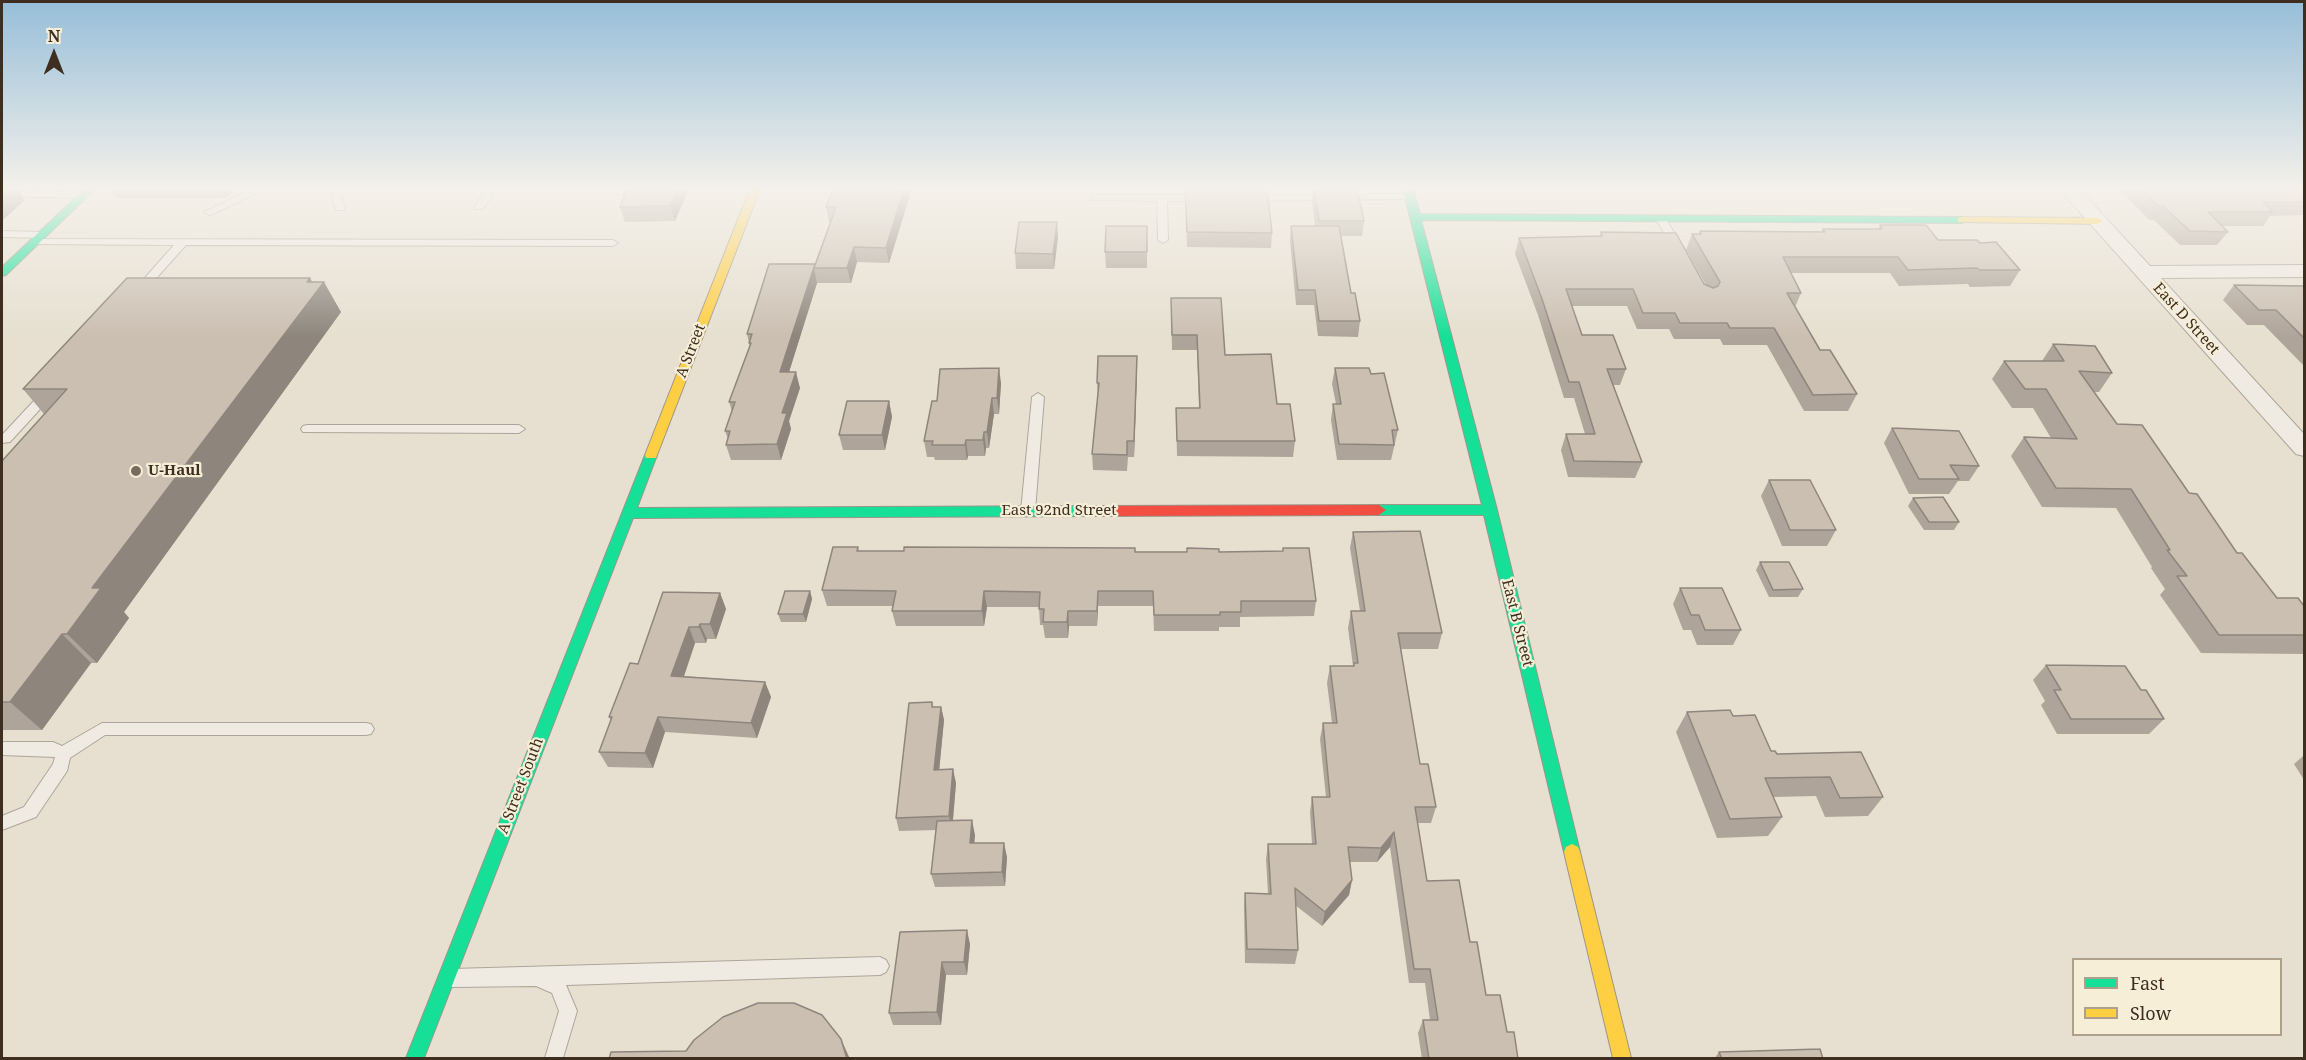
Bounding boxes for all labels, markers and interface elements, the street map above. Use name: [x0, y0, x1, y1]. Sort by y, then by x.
north arrow: [24, 24, 84, 84]
text: N: [48, 25, 60, 47]
street label: East D Street: [2149, 279, 2223, 359]
street label: A Street: [673, 321, 709, 381]
place label: U-Haul: [148, 462, 200, 480]
marker: U-Haul: [129, 464, 143, 478]
street label: East 92nd Street: [1001, 502, 1117, 520]
street label: East B Street: [1497, 578, 1537, 668]
street label: A Street South: [494, 735, 548, 837]
legend: [2072, 958, 2282, 1036]
text: Fast: [2130, 971, 2165, 995]
text: Slow: [2130, 1001, 2171, 1025]

